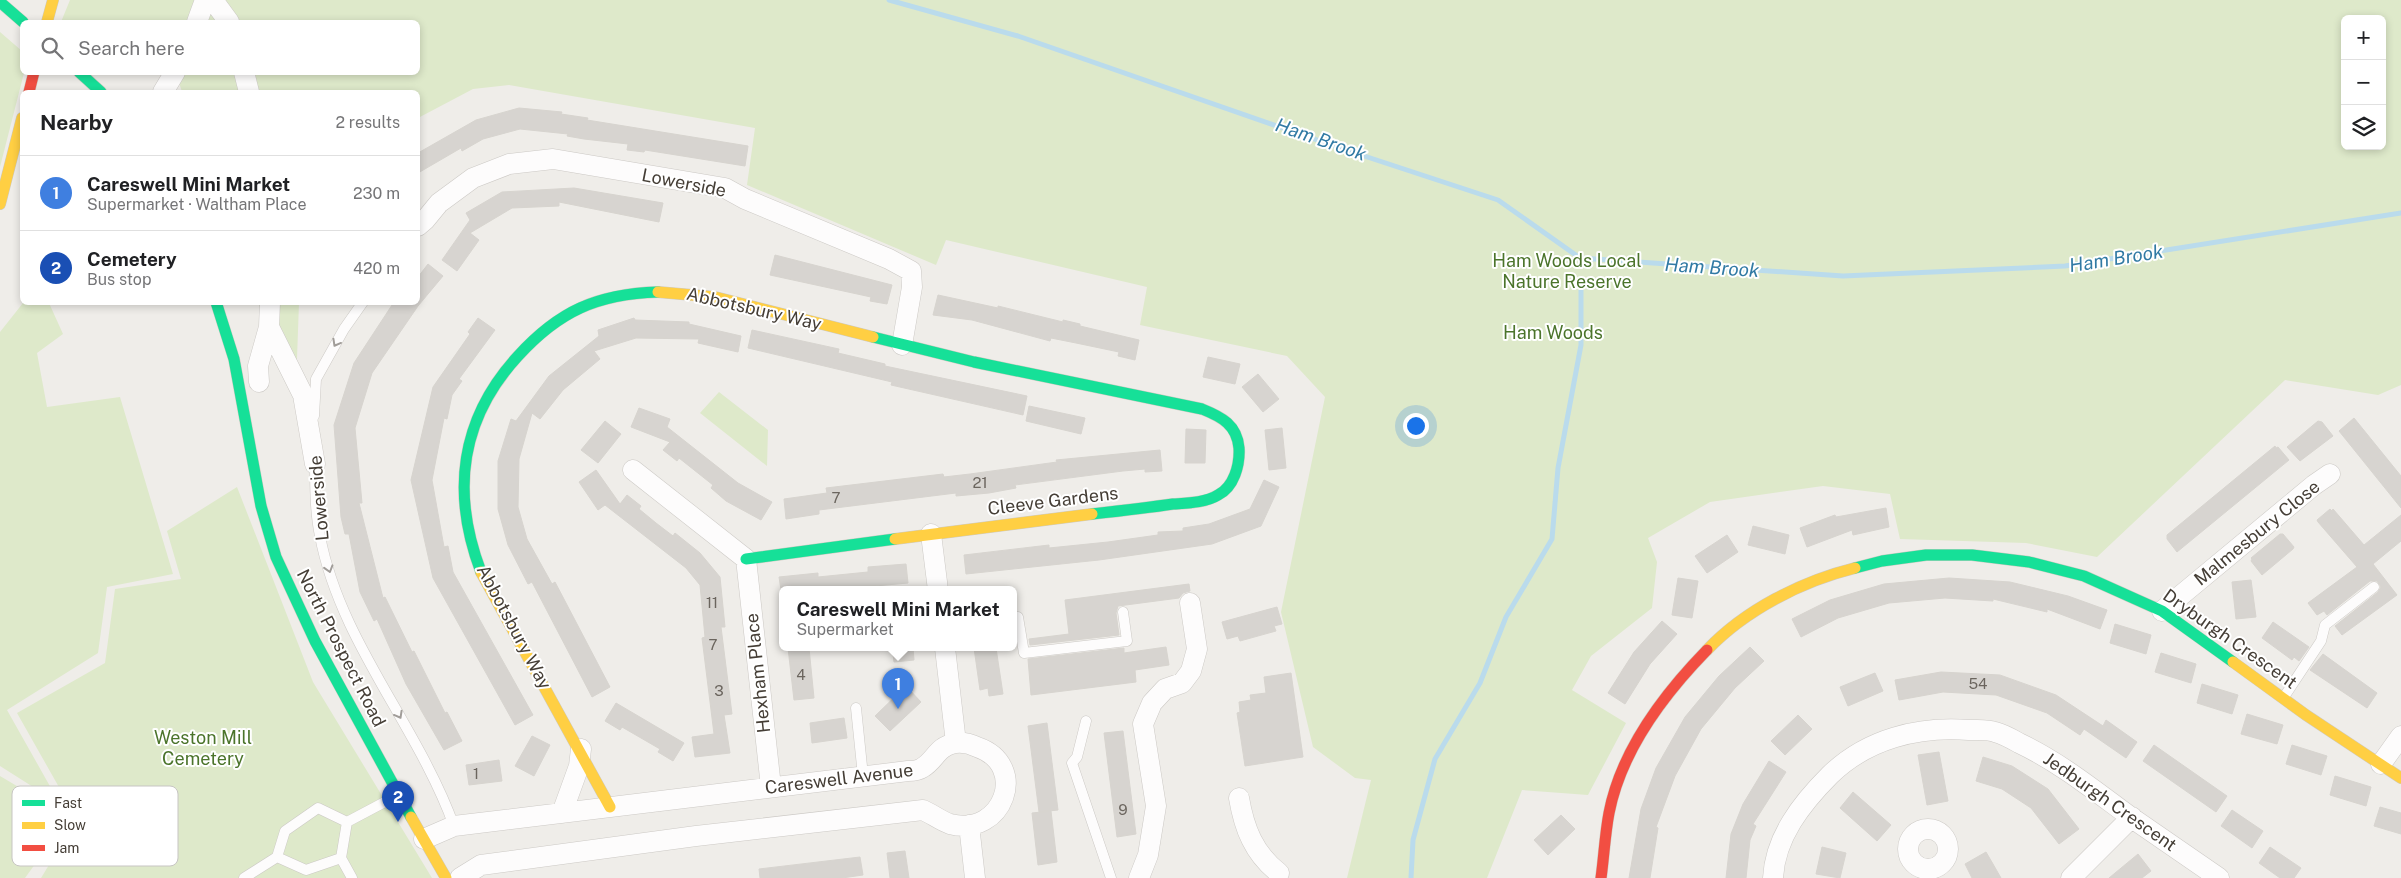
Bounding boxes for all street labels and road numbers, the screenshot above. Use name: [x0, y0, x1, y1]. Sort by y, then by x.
street label: Lowerside: [640, 164, 728, 201]
street label: Abbotsbury Way: [685, 283, 824, 334]
street label: Lowerside: [304, 454, 333, 542]
street label: Malmesbury Close: [2190, 476, 2324, 590]
street label: Cleeve Gardens: [986, 482, 1119, 519]
street label: Abbotsbury Way: [473, 561, 556, 693]
street label: North Prospect Road: [293, 565, 390, 730]
street label: Dryburgh Crescent: [2159, 584, 2301, 693]
street label: Hexham Place: [741, 612, 774, 734]
street label: Jedburgh Crescent: [2040, 748, 2181, 855]
street label: Careswell Avenue: [764, 759, 914, 798]

